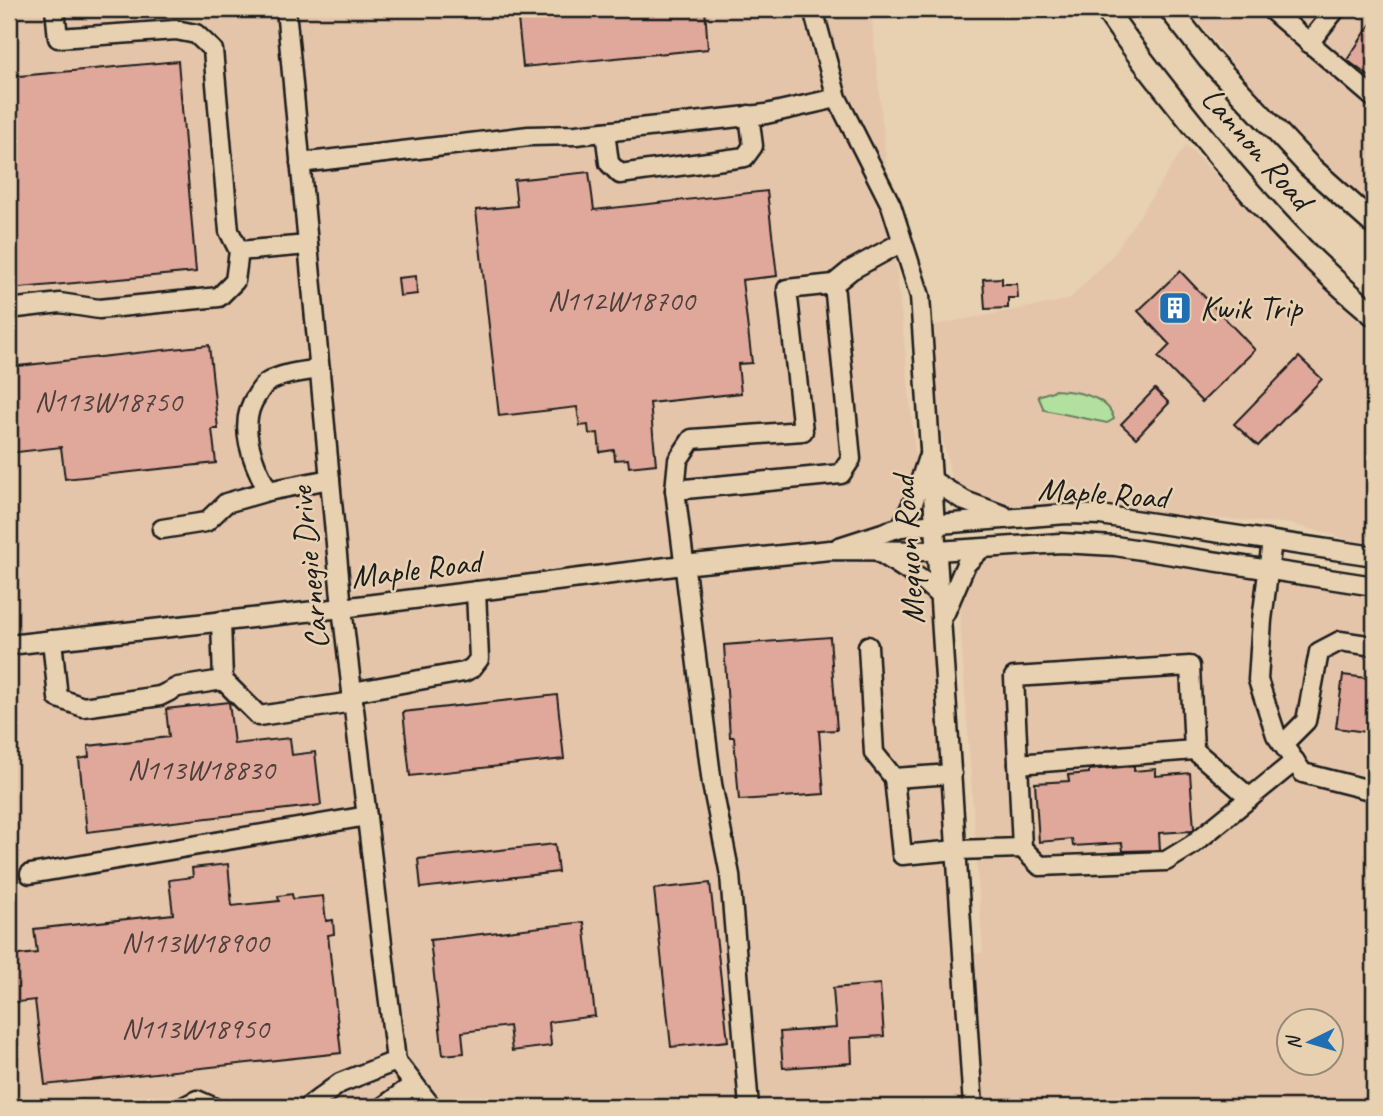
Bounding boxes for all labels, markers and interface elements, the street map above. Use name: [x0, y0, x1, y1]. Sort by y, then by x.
street label: Lannon Road: [1192, 78, 1325, 222]
house number: N112W18700: [547, 281, 697, 319]
place label: Kwik Trip: [1200, 287, 1304, 329]
building icon: Kwik Trip: [1156, 289, 1194, 327]
house number: N113W18750: [34, 382, 184, 420]
street label: Maple Road: [1036, 468, 1175, 519]
street label: Mequon Road: [882, 469, 934, 626]
street label: Carnegie Drive: [279, 482, 338, 651]
street label: Maple Road: [349, 540, 488, 598]
house number: N113W18830: [127, 750, 277, 788]
house number: N113W18900: [121, 923, 271, 961]
north arrow: [1274, 1007, 1344, 1078]
house number: N113W18950: [121, 1009, 271, 1047]
text: N: [1281, 1033, 1307, 1050]

